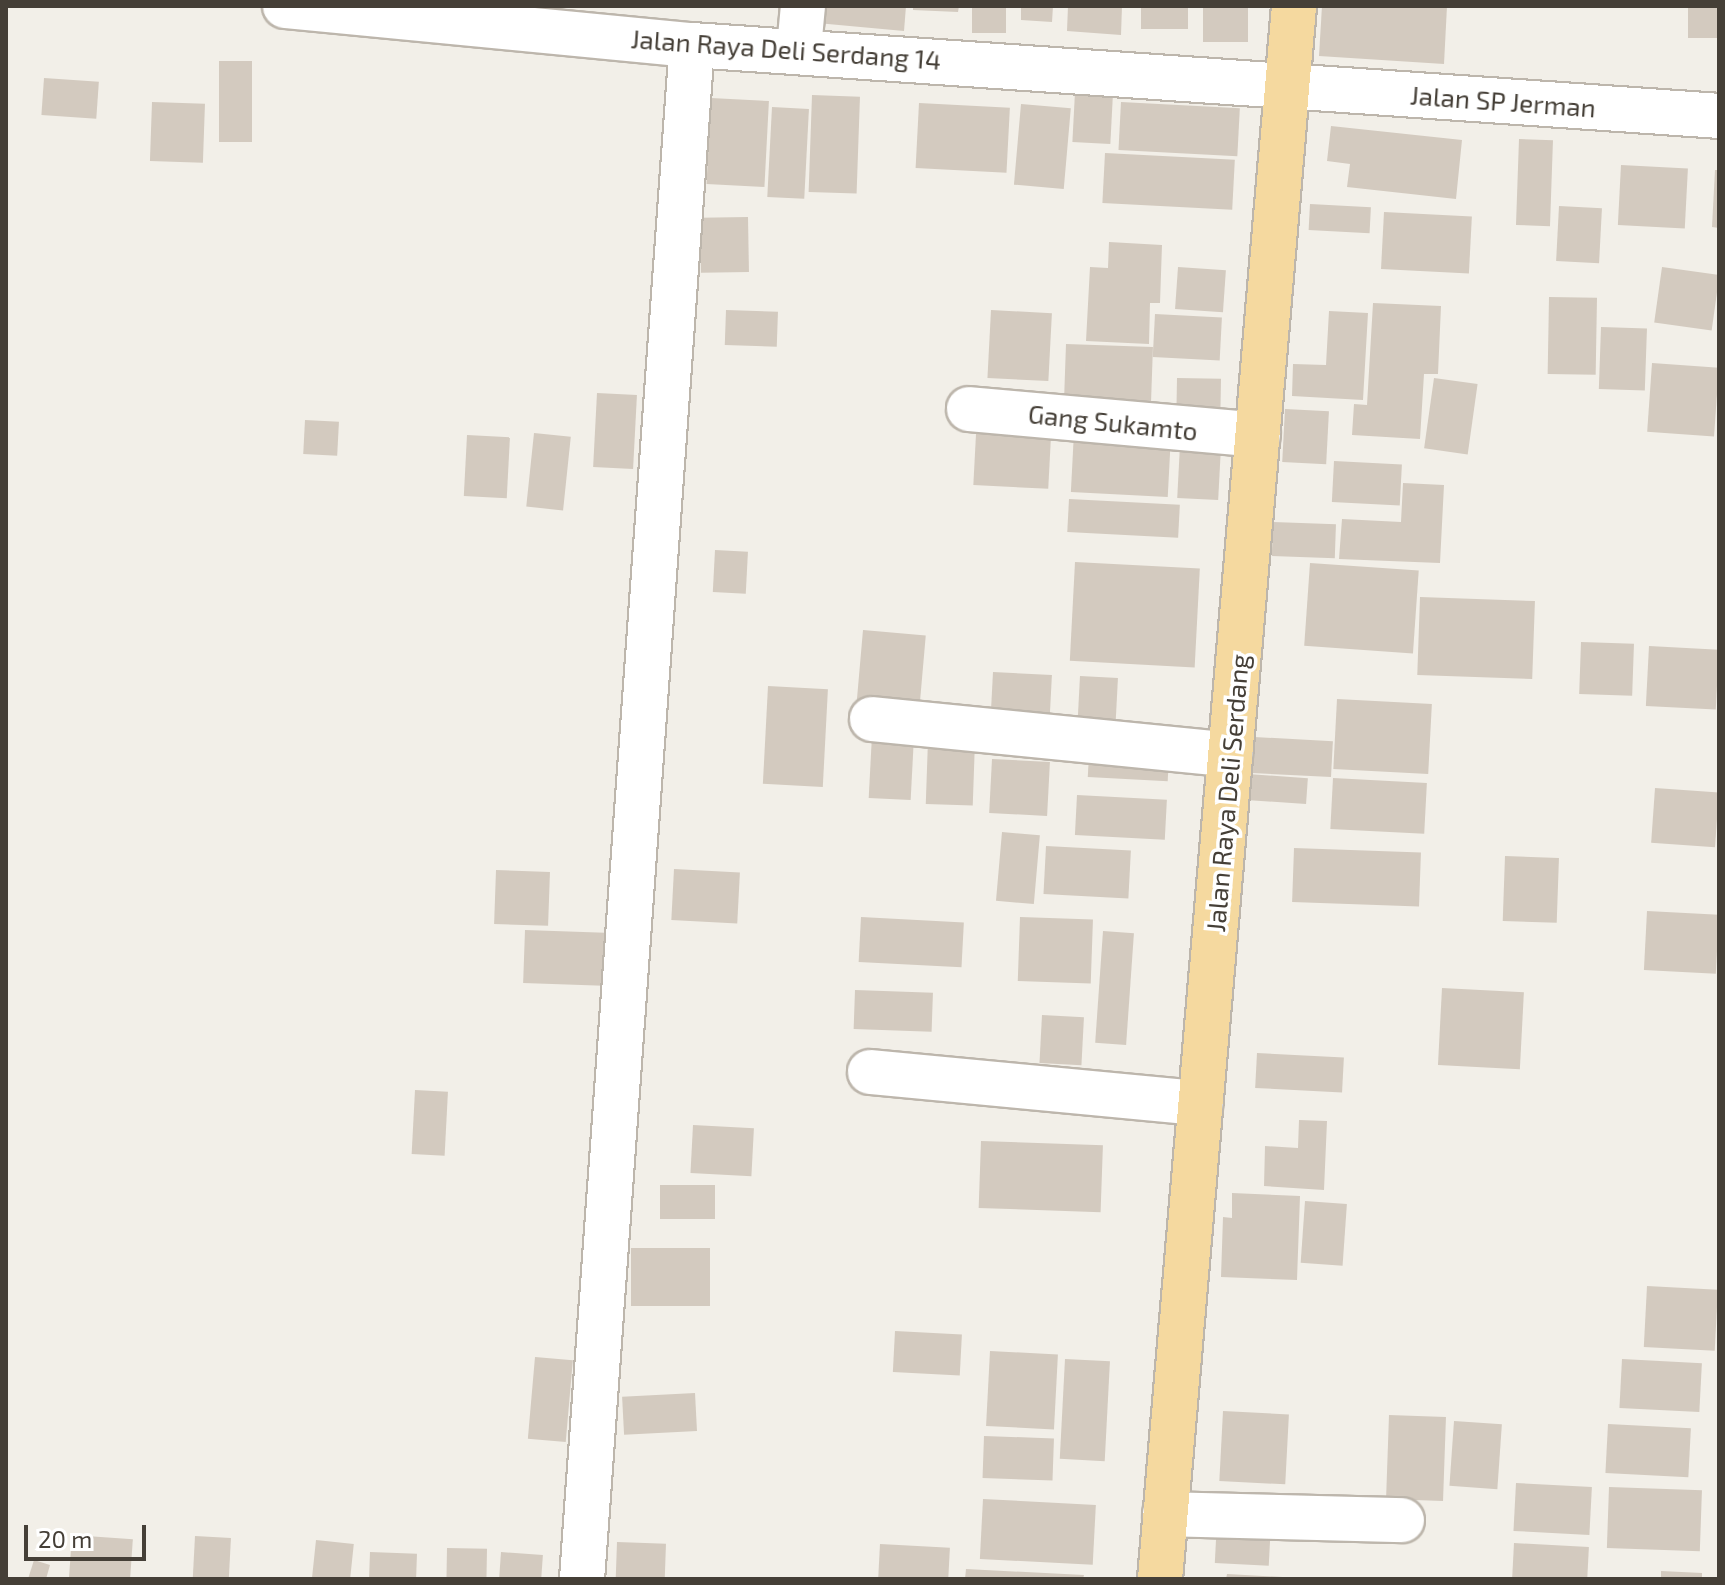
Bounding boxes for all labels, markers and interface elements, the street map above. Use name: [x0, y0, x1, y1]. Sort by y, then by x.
street label: Jalan Raya Deli Serdang 14: [630, 23, 942, 75]
street label: Jalan SP Jerman: [1409, 79, 1597, 123]
street label: Gang Sukamto: [1027, 398, 1199, 446]
street label: Jalan Raya Deli Serdang: [1199, 653, 1255, 933]
scale bar: [28, 1509, 150, 1559]
text: 20 m: [38, 1524, 92, 1553]

